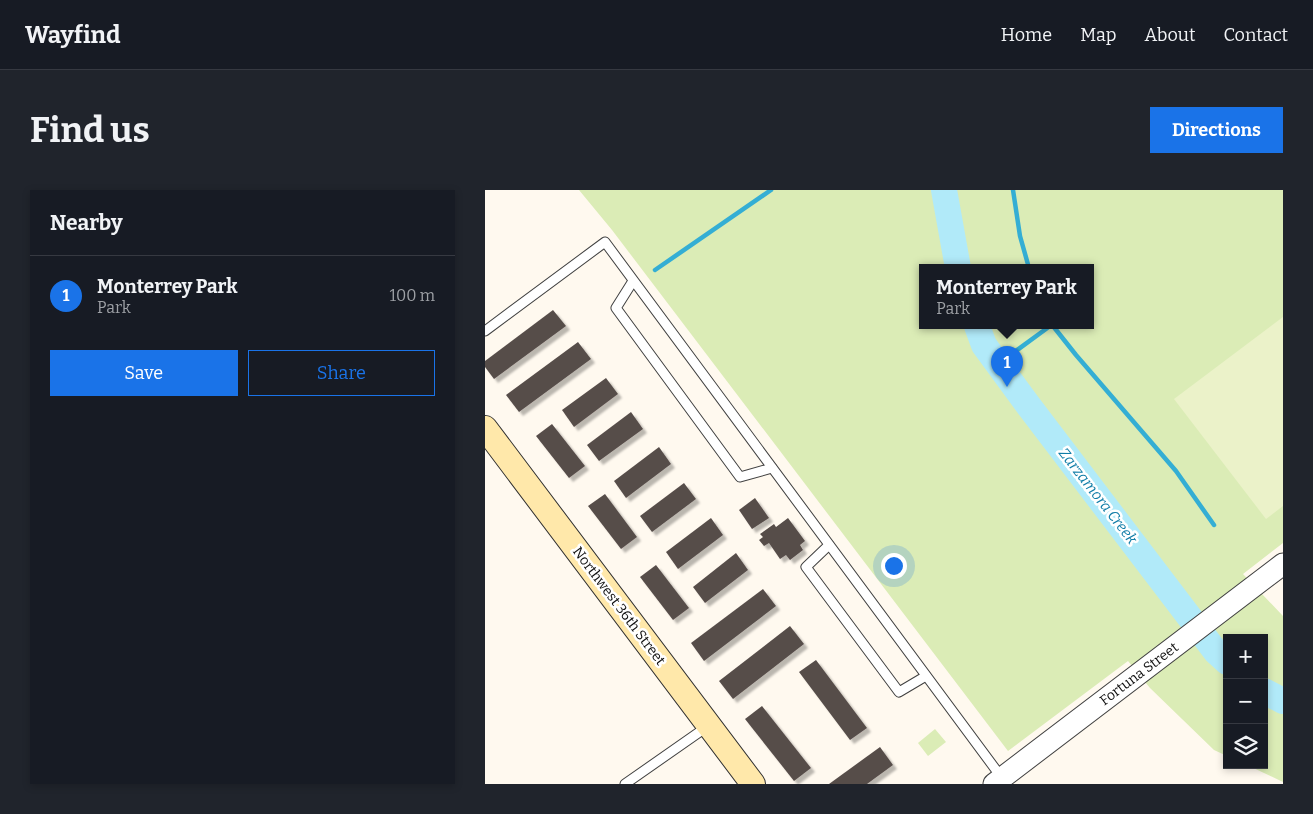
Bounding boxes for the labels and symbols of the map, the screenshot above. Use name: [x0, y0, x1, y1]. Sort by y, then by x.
pin: 1: [991, 346, 1023, 387]
water label: Zarzamora Creek: [1055, 444, 1142, 548]
street label: Northwest 36th Street: [569, 544, 669, 668]
your location: [881, 553, 907, 579]
street label: Fortuna Street: [1096, 639, 1182, 709]

